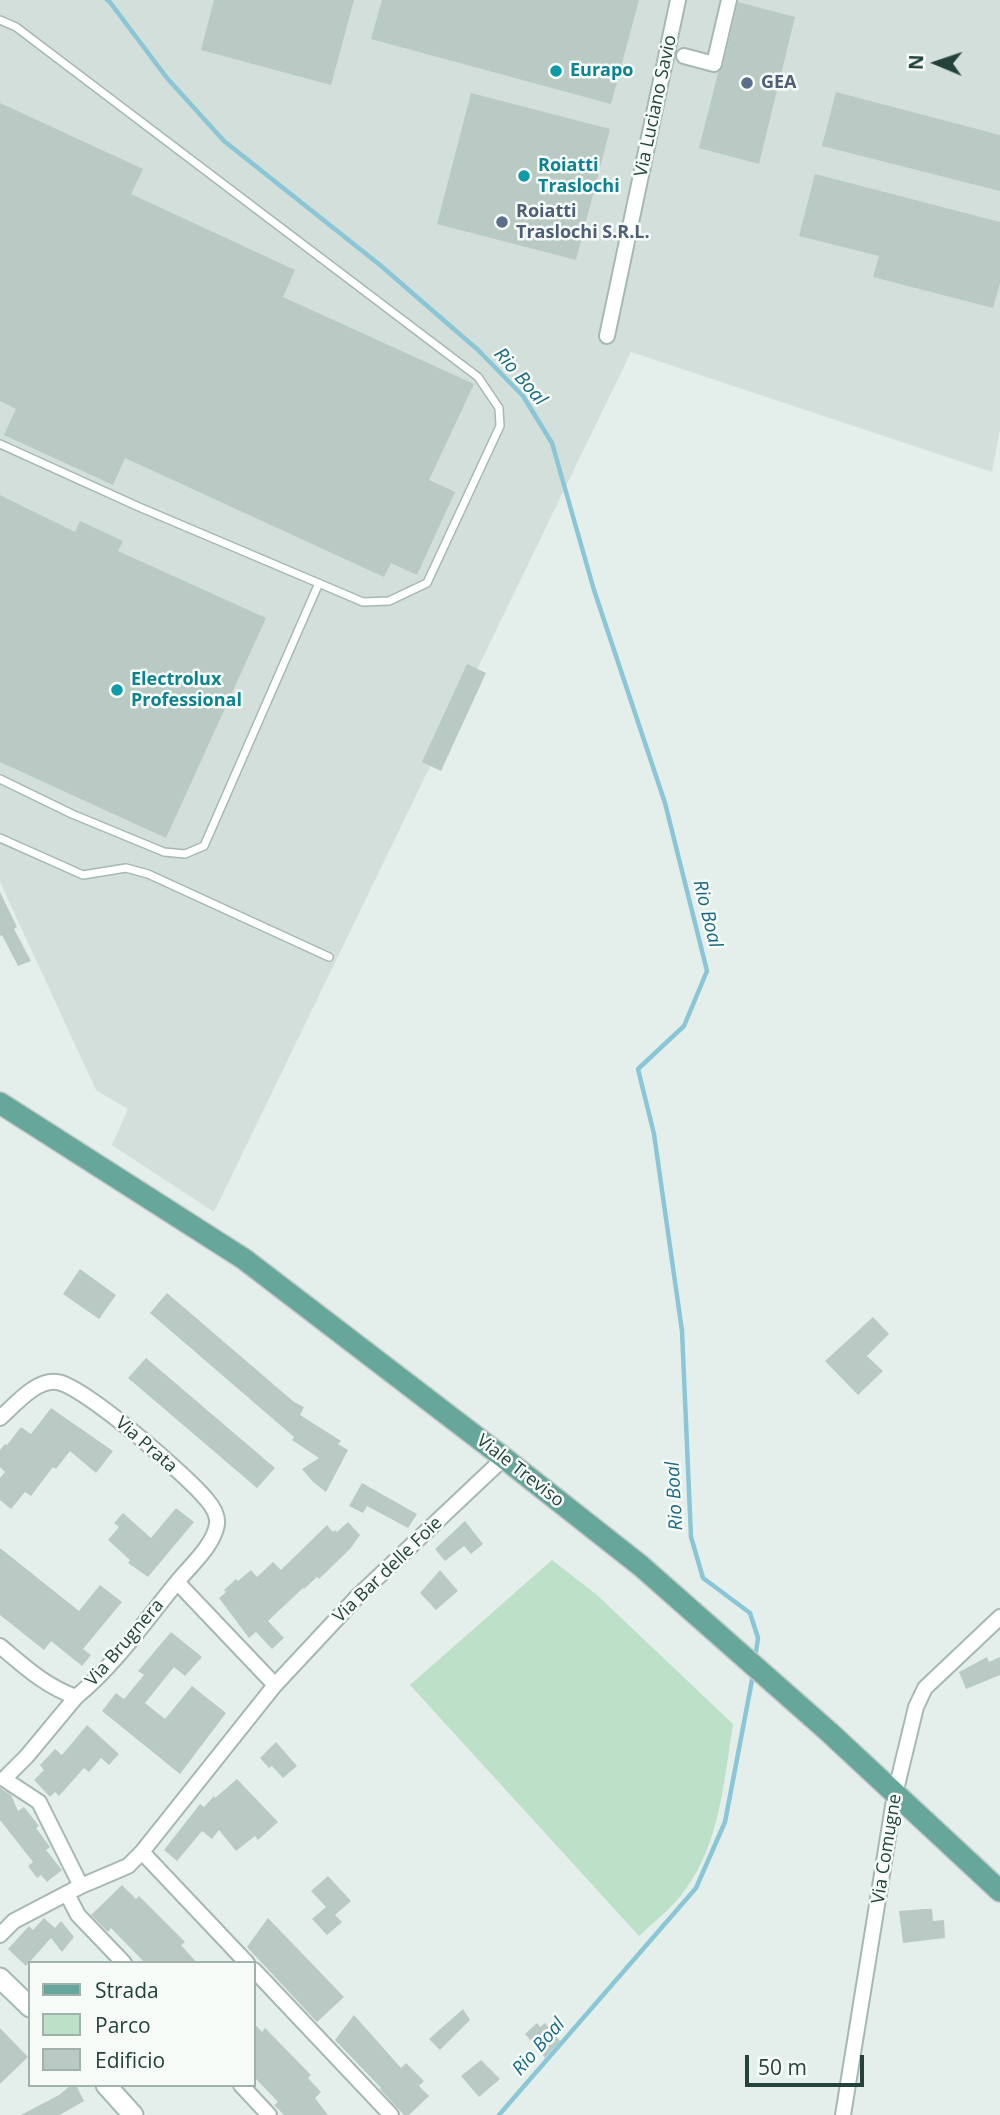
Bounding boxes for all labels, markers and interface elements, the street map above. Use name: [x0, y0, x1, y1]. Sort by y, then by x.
north arrow: [902, 28, 972, 98]
street label: Via Luciano Savio: [630, 33, 682, 179]
text: N: [903, 54, 929, 70]
place label: Eurapo: [570, 60, 633, 82]
marker: Eurapo: [548, 63, 564, 79]
place label: GEA: [761, 72, 797, 94]
marker: GEA: [739, 75, 755, 91]
place label: Roiatti Traslochi: [538, 155, 620, 198]
marker: Roiatti Traslochi: [516, 168, 532, 184]
place label: Roiatti Traslochi S.R.L.: [516, 201, 650, 244]
marker: Roiatti Traslochi S.R.L.: [494, 214, 510, 230]
water label: Rio Boal: [489, 344, 551, 410]
place label: Electrolux Professional: [131, 669, 242, 712]
marker: Electrolux Professional: [109, 682, 125, 698]
water label: Rio Boal: [688, 878, 726, 950]
street label: Via Prata: [111, 1412, 181, 1478]
street label: Viale Treviso: [472, 1430, 568, 1512]
water label: Rio Boal: [662, 1461, 688, 1531]
street label: Via Bar delle Foie: [329, 1512, 447, 1628]
street label: Via Brugnera: [81, 1595, 169, 1691]
street label: Via Comugne: [868, 1793, 906, 1905]
legend: [28, 1961, 256, 2087]
text: Strada: [95, 1976, 159, 2004]
text: Parco: [95, 2011, 151, 2039]
water label: Rio Boal: [508, 2014, 570, 2080]
scale bar: [748, 2042, 867, 2086]
text: Edificio: [95, 2046, 165, 2074]
text: 50 m: [758, 2053, 807, 2081]

